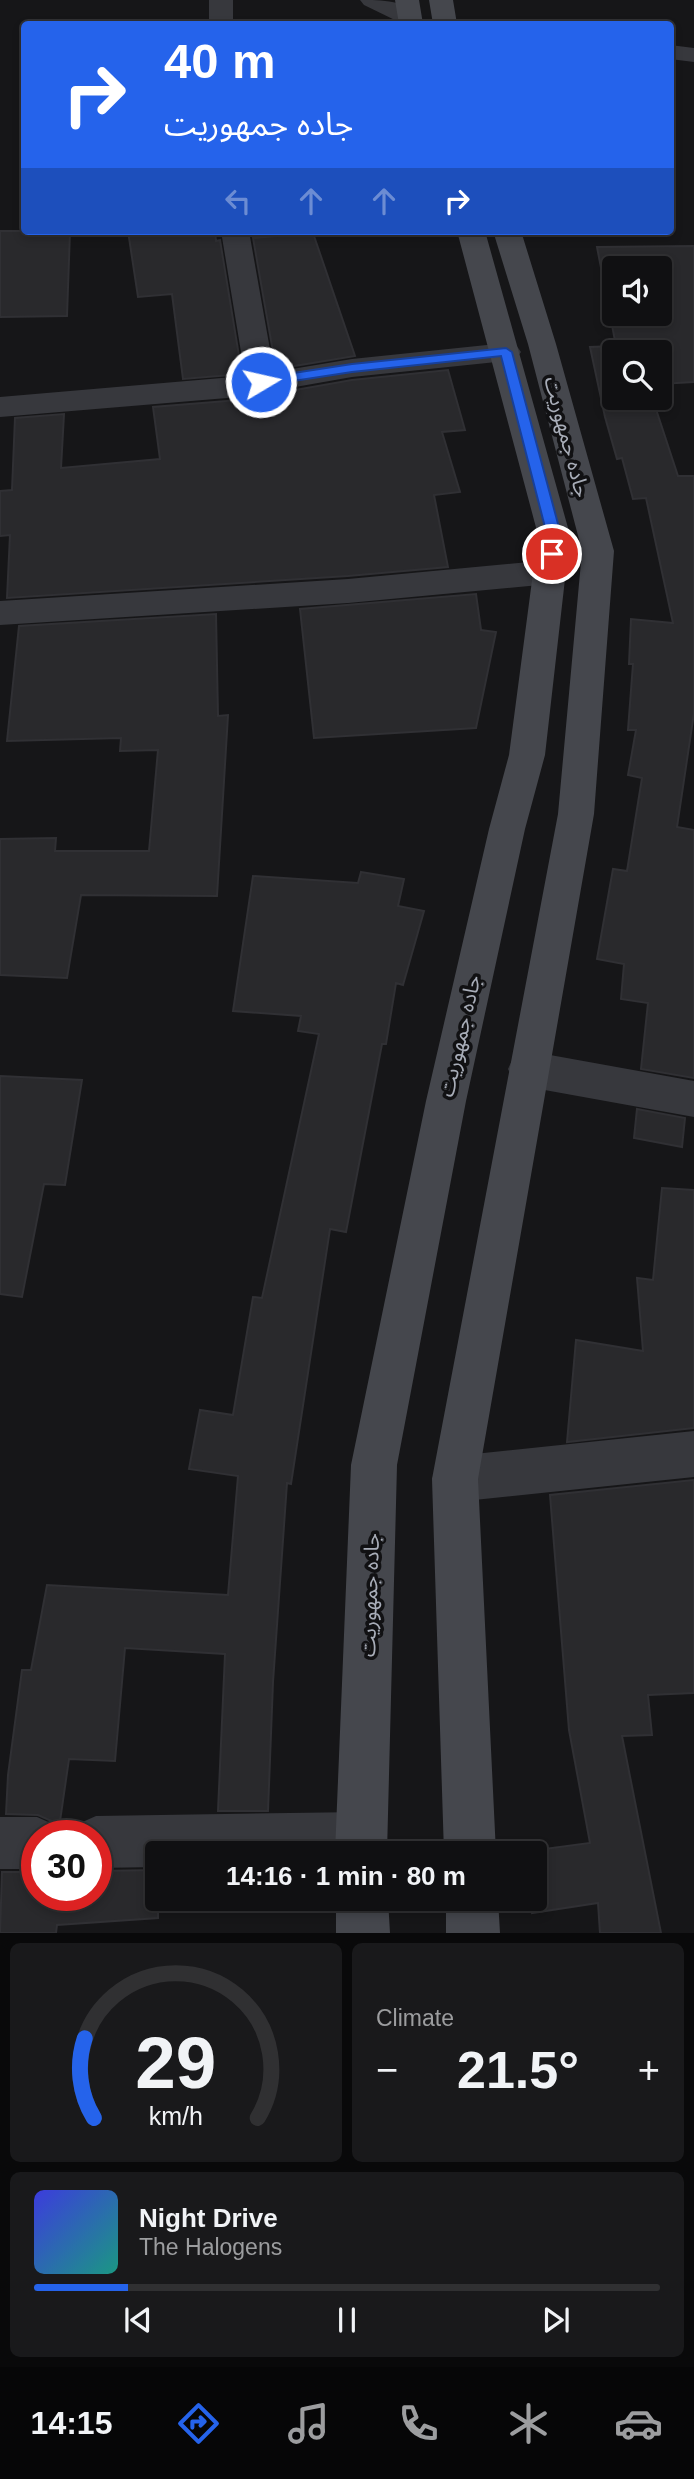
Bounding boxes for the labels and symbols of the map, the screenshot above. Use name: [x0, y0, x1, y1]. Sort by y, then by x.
position arrow: [224, 345, 298, 419]
street label: جاده جمهوریت: [539, 374, 595, 500]
pin: [522, 524, 582, 584]
street label: جاده جمهوریت: [434, 973, 486, 1099]
street label: جاده جمهوریت: [356, 1533, 384, 1657]
speed limit sign: 30: [21, 1820, 112, 1911]

